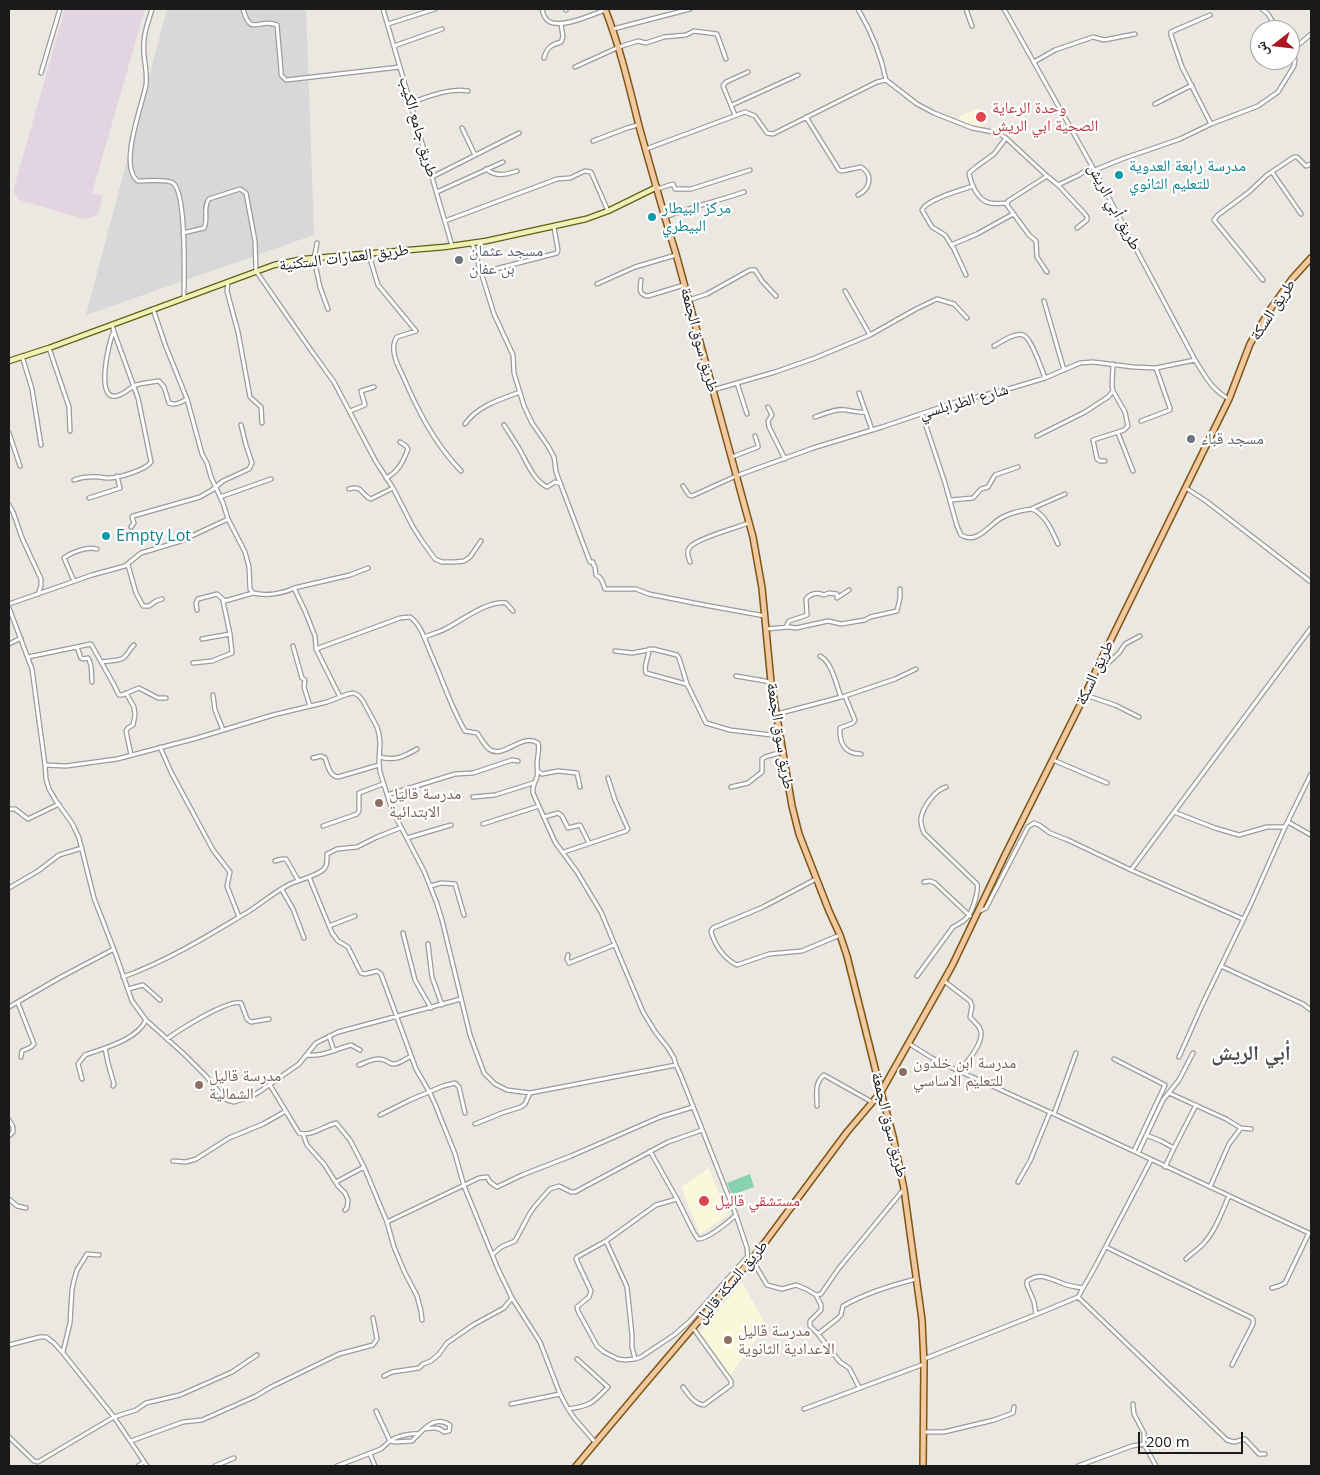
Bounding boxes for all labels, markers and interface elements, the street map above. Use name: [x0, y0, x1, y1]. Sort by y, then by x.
north arrow: [1250, 20, 1300, 70]
text: ش: [1250, 39, 1272, 59]
street label: طريق جامع الكيب: [394, 75, 442, 179]
place label: وحدة الرعاية الصحية ابي الريش: [992, 98, 1098, 136]
marker: وحدة الرعاية الصحية ابي الريش: [974, 110, 988, 124]
place label: مدرسة رابعة العدوية للتعليم الثانوي: [1129, 156, 1246, 194]
street label: طريق أبي الريش: [1083, 160, 1145, 254]
marker: مدرسة رابعة العدوية للتعليم الثانوي: [1113, 169, 1125, 181]
place label: مركز البيطار البيطري: [662, 198, 731, 236]
marker: مركز البيطار البيطري: [646, 211, 658, 223]
street label: طريق العمارات السكنية: [278, 241, 410, 275]
place label: مسجد عثمان بن عفان: [469, 241, 543, 279]
marker: مسجد عثمان بن عفان: [453, 254, 465, 266]
street label: طريق السكة: [1246, 276, 1300, 344]
street label: طريق سوق الجمعة: [676, 285, 722, 395]
street label: شارع الطرابلسي: [917, 380, 1011, 424]
place label: مسجد قباء: [1201, 429, 1264, 449]
marker: مسجد قباء: [1185, 433, 1197, 445]
place label: Empty Lot: [116, 526, 191, 546]
marker: Empty Lot: [100, 530, 112, 542]
street label: طريق السكة: [1072, 638, 1118, 708]
street label: طريق سوق الجمعة: [762, 681, 798, 791]
place label: مدرسة قاليل الابتدائية: [389, 784, 461, 822]
marker: مدرسة قاليل الابتدائية: [373, 797, 385, 809]
district label: أبي الريش: [1211, 1041, 1291, 1067]
place label: مدرسة ابن خلدون للتعليم الاساسي: [913, 1053, 1016, 1091]
place label: مدرسة قاليل الشمالية: [209, 1066, 281, 1104]
marker: مدرسة ابن خلدون للتعليم الاساسي: [897, 1066, 909, 1078]
street label: طريق سوق الجمعة: [867, 1070, 911, 1180]
marker: مدرسة قاليل الشمالية: [193, 1079, 205, 1091]
place label: مستشقي قاليل: [715, 1191, 800, 1211]
marker: مستشقي قاليل: [697, 1194, 711, 1208]
street label: طريق السكة قاليل: [692, 1236, 772, 1328]
place label: مدرسة قاليل الاعدادية الثانوية: [738, 1321, 835, 1359]
marker: مدرسة قاليل الاعدادية الثانوية: [722, 1334, 734, 1346]
scale bar: [1140, 1422, 1245, 1454]
text: 200 m: [1146, 1431, 1190, 1451]

